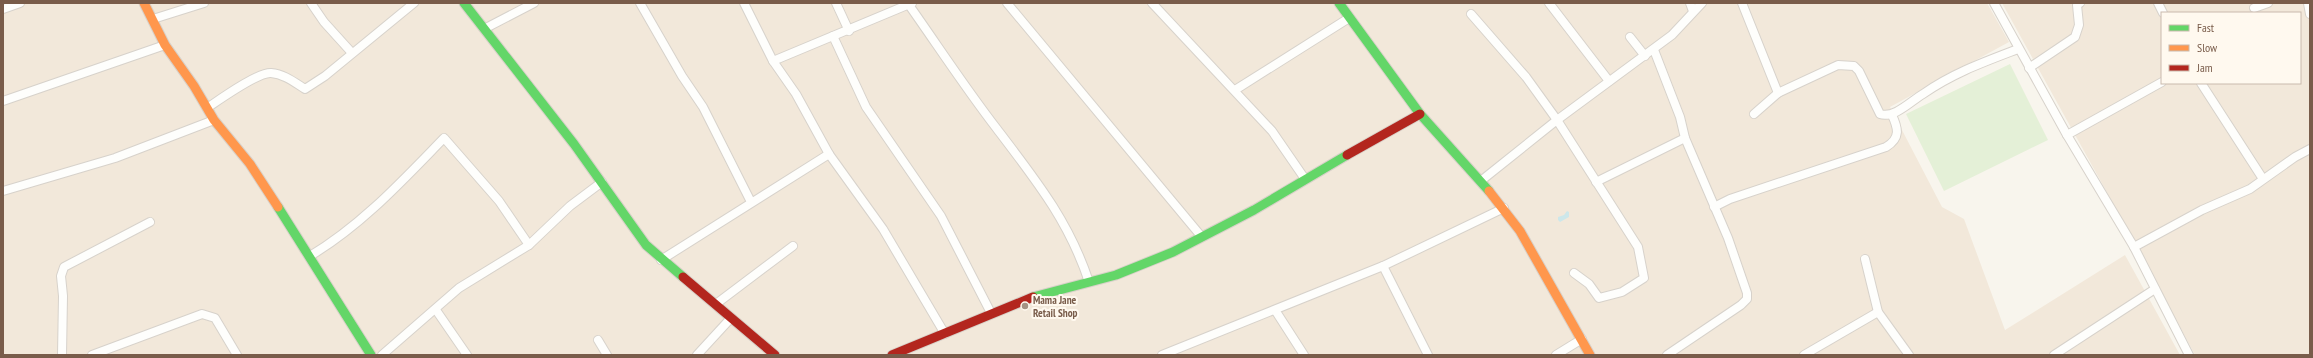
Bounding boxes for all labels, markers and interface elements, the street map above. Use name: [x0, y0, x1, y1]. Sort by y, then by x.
legend: [2161, 12, 2301, 84]
text: Fast: [2197, 20, 2215, 35]
text: Slow: [2197, 40, 2218, 55]
text: Jam: [2196, 60, 2213, 75]
place label: Mama Jane Retail Shop: [1033, 293, 1078, 320]
marker: Mama Jane Retail Shop: [1020, 301, 1030, 311]

